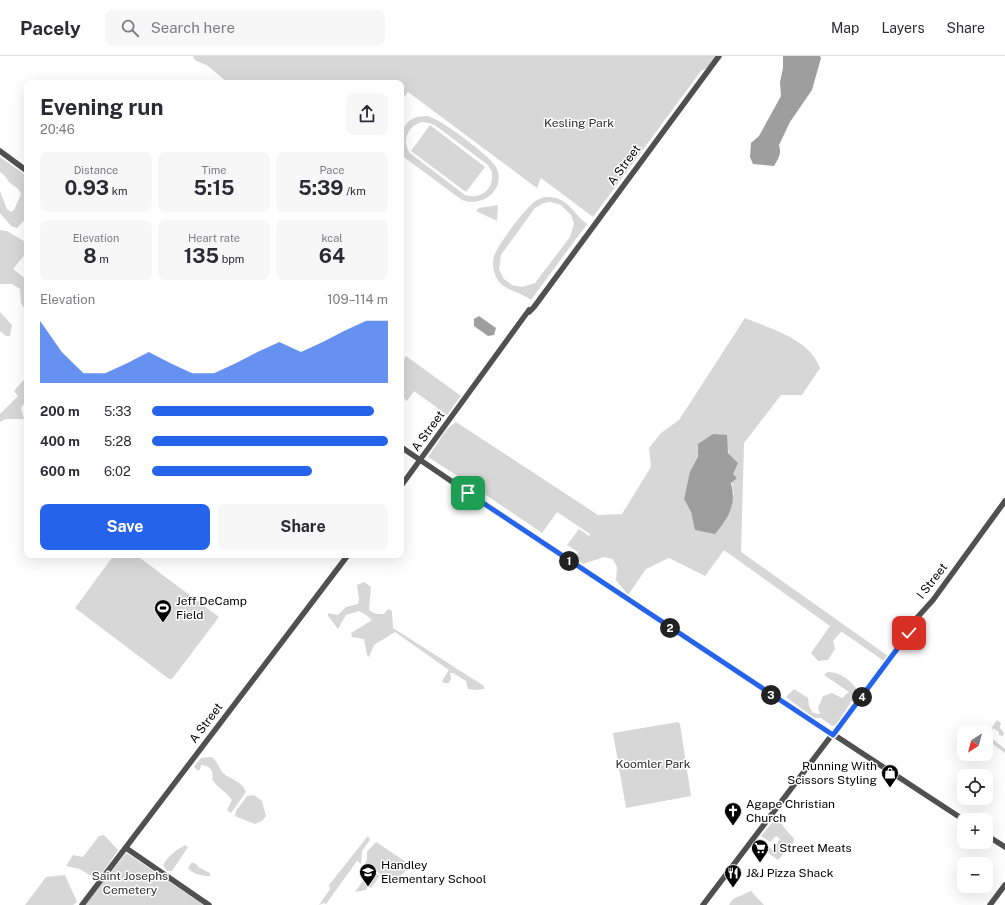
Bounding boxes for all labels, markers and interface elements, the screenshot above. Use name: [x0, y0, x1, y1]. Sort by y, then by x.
search box: [105, 10, 385, 46]
text: Pacely: [20, 17, 81, 39]
icon: search: [119, 17, 141, 39]
text: Search here: [151, 19, 235, 36]
text: Map: [831, 20, 859, 36]
text: Layers: [881, 20, 925, 36]
text: Share: [947, 20, 985, 36]
button: share: [346, 93, 388, 135]
text: Evening run: [40, 94, 164, 120]
park label: Kesling Park: [544, 116, 614, 130]
text: 20:46: [40, 122, 75, 137]
street label: A Street: [605, 142, 644, 188]
text: Distance: [74, 164, 118, 176]
text: Time: [201, 164, 227, 176]
text: Pace: [319, 164, 345, 176]
text: 0.93: [64, 176, 109, 200]
text: 5:15: [194, 176, 234, 200]
text: 5:39: [298, 176, 344, 200]
text: km: [109, 185, 128, 197]
text: /km: [344, 185, 366, 197]
text: Elevation: [73, 232, 119, 244]
text: Heart rate: [188, 232, 240, 244]
text: kcal: [321, 232, 343, 244]
text: 8: [83, 244, 97, 268]
text: 135: [184, 244, 219, 268]
text: 64: [319, 244, 345, 268]
text: m: [97, 253, 109, 265]
text: bpm: [219, 253, 244, 265]
text: Elevation: [40, 292, 95, 307]
text: 109–114 m: [327, 292, 388, 307]
text: 200 m: [40, 404, 80, 419]
text: 5:33: [104, 404, 132, 419]
street label: A Street: [409, 408, 448, 454]
text: 400 m: [40, 434, 80, 449]
text: 5:28: [104, 434, 132, 449]
text: 600 m: [40, 464, 80, 479]
text: 6:02: [104, 464, 131, 479]
pin: [451, 476, 485, 510]
icon: arrive: [457, 482, 479, 504]
button: Save: [40, 504, 210, 550]
button: Share: [218, 504, 388, 550]
pin: 1: [559, 551, 579, 571]
text: 1: [567, 555, 571, 567]
street label: I Street: [914, 560, 950, 602]
place label: Jeff DeCamp Field: [176, 594, 247, 622]
sports icon: Jeff DeCamp Field: [153, 598, 173, 623]
pin: [892, 616, 926, 650]
pin: 2: [660, 618, 680, 638]
text: 2: [667, 622, 674, 634]
icon: check: [898, 622, 920, 644]
pin: 3: [761, 685, 781, 705]
pin: 4: [852, 687, 872, 707]
text: 3: [767, 689, 775, 701]
text: 4: [858, 691, 866, 703]
street label: A Street: [186, 700, 226, 746]
north arrow: [957, 725, 993, 761]
map controls: [957, 725, 993, 893]
park label: Koomler Park: [615, 757, 691, 771]
place label: Running With Scissors Styling: [787, 759, 877, 787]
shop icon: Running With Scissors Styling: [880, 763, 900, 788]
button: locate: [957, 769, 993, 805]
place label: Agape Christian Church: [746, 797, 835, 825]
church icon: Agape Christian Church: [723, 801, 743, 826]
button: +: [957, 813, 993, 849]
supermarket icon: I Street Meats: [750, 838, 770, 863]
place label: I Street Meats: [773, 841, 852, 855]
button: −: [957, 857, 993, 893]
place label: Handley Elementary School: [381, 858, 487, 886]
school or university icon: Handley Elementary School: [358, 862, 378, 887]
restaurant icon: J&J Pizza Shack: [723, 863, 743, 888]
place label: J&J Pizza Shack: [746, 866, 834, 880]
park label: Saint Josephs Cemetery: [92, 869, 168, 897]

